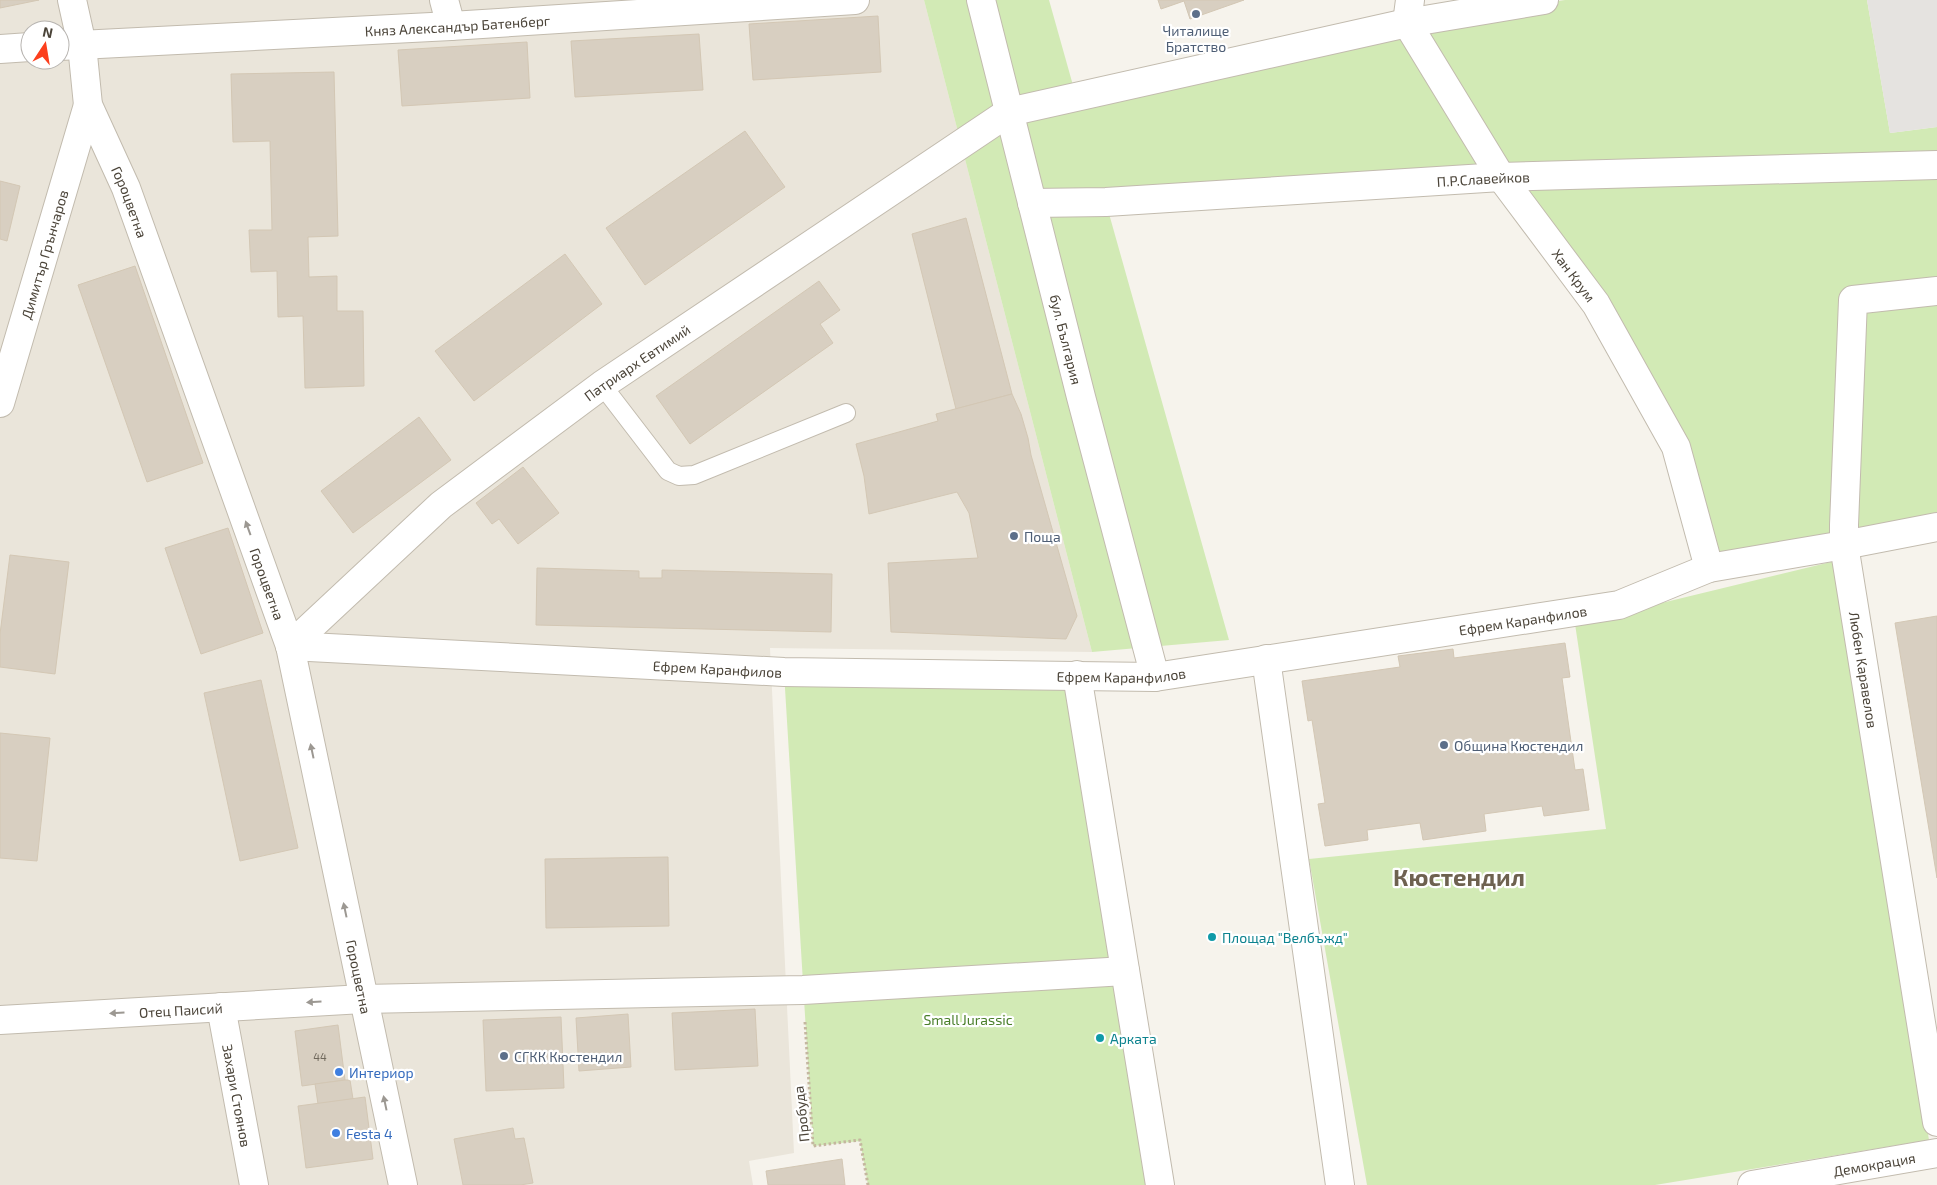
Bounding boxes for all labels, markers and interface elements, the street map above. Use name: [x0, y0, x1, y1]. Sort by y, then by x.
marker: Читалище Братство: [1190, 8, 1202, 20]
street label: Княз Александър Батенберг: [364, 11, 551, 39]
north arrow: [20, 20, 70, 70]
text: N: [41, 22, 55, 41]
place label: Читалище Братство: [1163, 22, 1229, 55]
street label: Гороцветна: [109, 163, 152, 240]
street label: П.Р.Славейков: [1436, 168, 1530, 190]
street label: Димитър Грънчаров: [17, 188, 71, 321]
street label: Хан Крум: [1549, 245, 1600, 305]
street label: бул. България: [1047, 292, 1086, 386]
street label: Патриарх Евтимий: [580, 320, 693, 404]
one-way arrow: [244, 520, 251, 535]
place label: Поща: [1024, 528, 1061, 545]
marker: Поща: [1008, 530, 1020, 542]
street label: Гороцветна: [247, 545, 288, 622]
street label: Ефрем Каранфилов: [1458, 602, 1588, 638]
street label: Любен Kаравелов: [1846, 610, 1882, 729]
street label: Ефрем Каранфилов: [652, 657, 782, 680]
street label: Ефрем Каранфилов: [1056, 664, 1187, 686]
place label: Община Кюстендил: [1454, 737, 1583, 754]
marker: Община Кюстендил: [1438, 739, 1450, 751]
one-way arrow: [308, 743, 316, 758]
district label: Кюстендил: [1393, 862, 1525, 891]
one-way arrow: [340, 901, 348, 917]
place label: Площад "Велбъжд": [1222, 929, 1348, 946]
marker: Площад "Велбъжд": [1206, 931, 1218, 943]
street label: Гороцветна: [343, 938, 375, 1015]
one-way arrow: [306, 998, 322, 1006]
street label: Отец Паисий: [138, 999, 223, 1020]
one-way arrow: [109, 1010, 125, 1018]
park label: Small Jurassic: [923, 1011, 1013, 1028]
place label: Арката: [1110, 1030, 1157, 1047]
marker: Арката: [1094, 1032, 1106, 1044]
street label: Захари Стоянов: [220, 1043, 255, 1148]
place label: СГКК Кюстендил: [514, 1048, 622, 1065]
house number: 44: [313, 1050, 327, 1063]
marker: СГКК Кюстендил: [498, 1050, 510, 1062]
place label: Интериор: [349, 1064, 414, 1081]
marker: Интериор: [333, 1066, 345, 1078]
street label: Пробуда: [790, 1085, 812, 1143]
one-way arrow: [381, 1096, 389, 1111]
place label: Festa 4: [346, 1125, 393, 1142]
marker: Festa 4: [330, 1127, 342, 1139]
street label: Демокрация: [1832, 1148, 1917, 1179]

